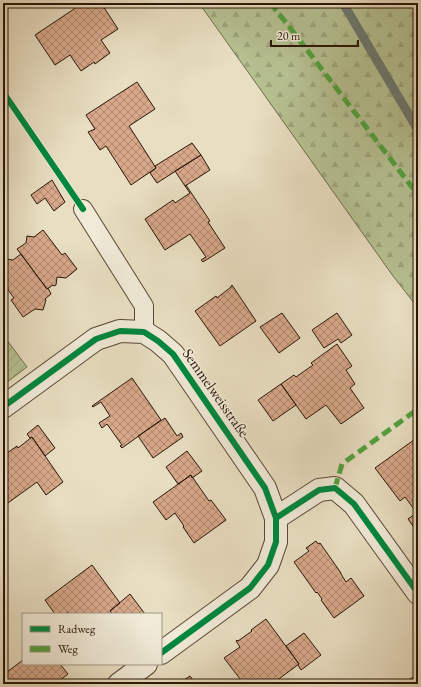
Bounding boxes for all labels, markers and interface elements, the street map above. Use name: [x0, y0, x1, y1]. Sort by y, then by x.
scale bar: [271, 22, 358, 48]
text: 20 m: [277, 28, 301, 44]
street label: Semmelweisstraße: [179, 345, 254, 441]
legend: [22, 613, 162, 665]
text: Radweg: [58, 621, 96, 637]
text: Weg: [58, 641, 78, 657]

